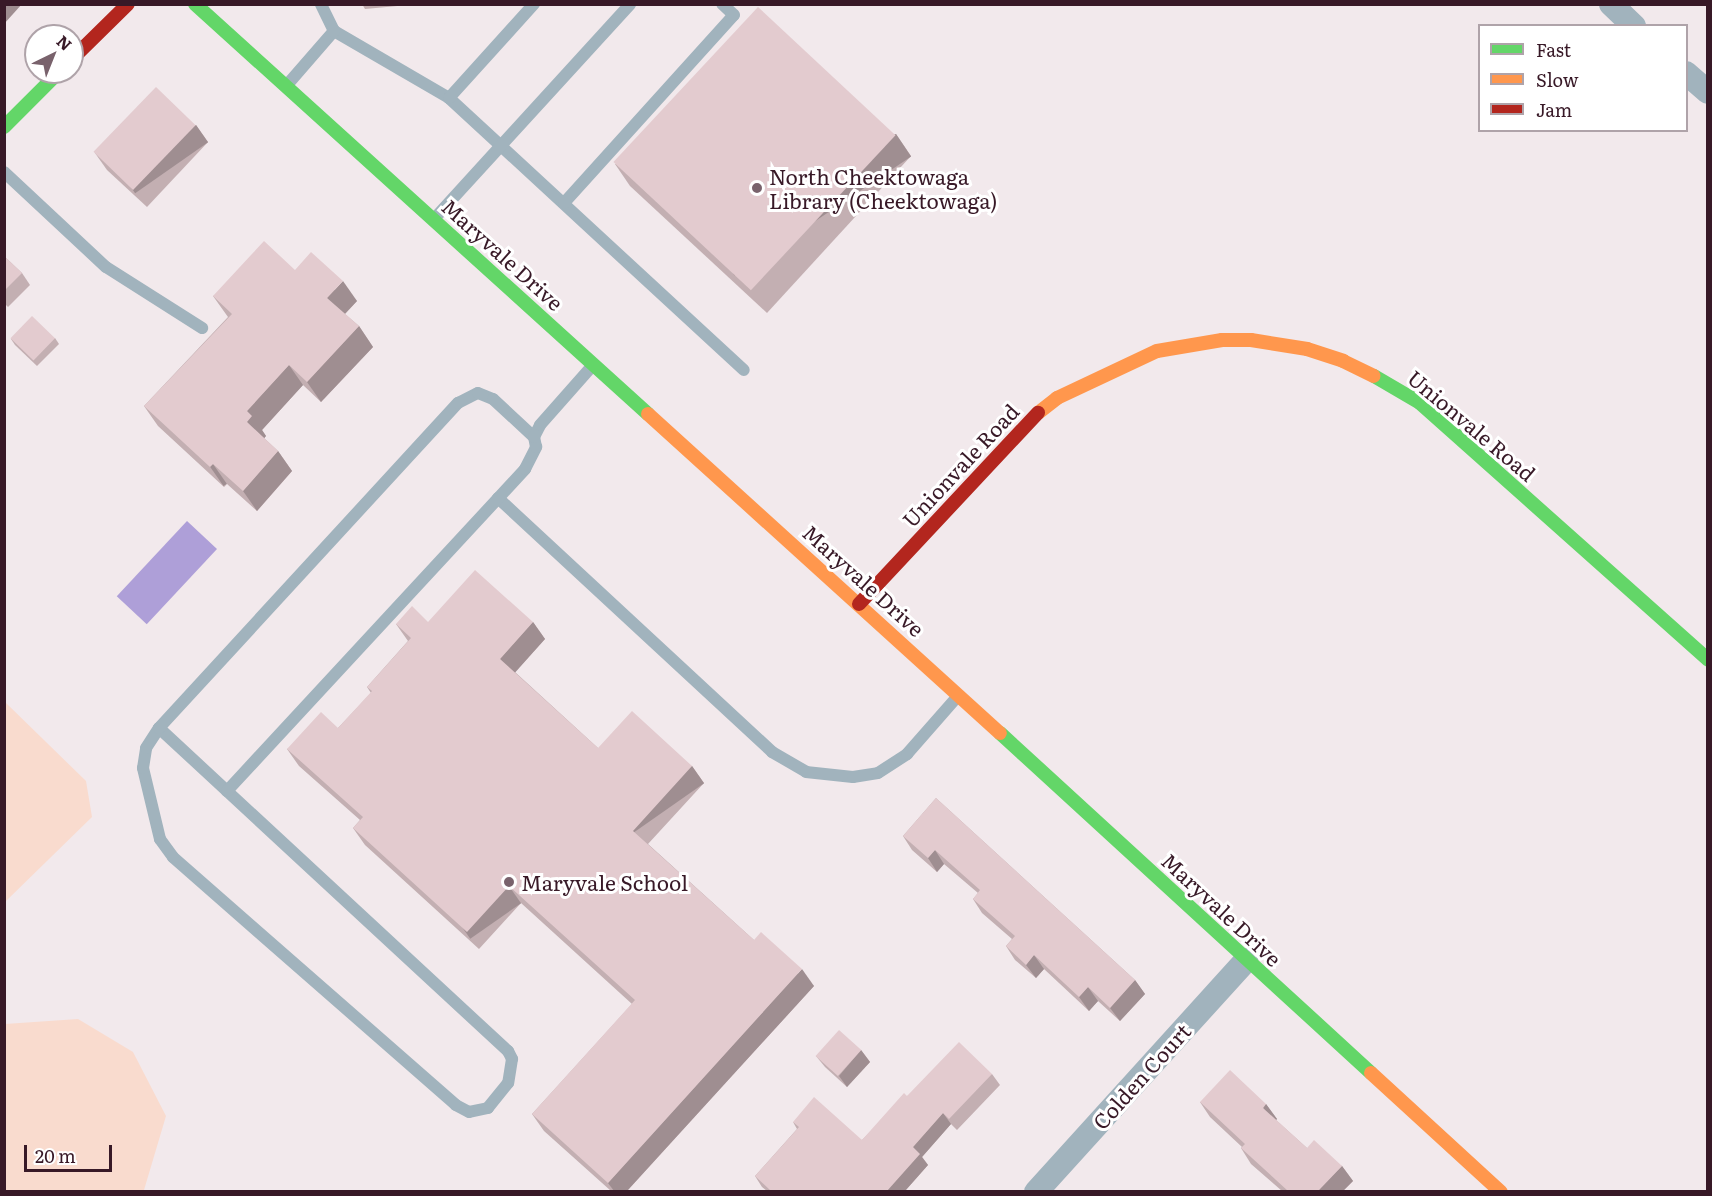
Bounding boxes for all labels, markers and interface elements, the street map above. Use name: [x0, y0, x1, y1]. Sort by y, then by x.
north arrow: [24, 24, 84, 84]
legend: [1478, 24, 1688, 132]
text: N: [52, 29, 78, 56]
text: Fast: [1536, 36, 1571, 63]
text: Slow: [1536, 66, 1578, 93]
text: Jam: [1536, 96, 1572, 123]
place label: North Cheektowaga Library (Cheektowaga): [769, 163, 998, 213]
marker: North Cheektowaga Library (Cheektowaga): [750, 181, 764, 195]
street label: Maryvale Drive: [437, 193, 569, 315]
street label: Unionvale Road: [1403, 364, 1541, 486]
street label: Unionvale Road: [897, 398, 1023, 532]
street label: Maryvale Drive: [798, 519, 930, 641]
street label: Maryvale Drive: [1157, 847, 1287, 971]
place label: Maryvale School: [521, 869, 688, 895]
marker: Maryvale School: [502, 875, 516, 889]
street label: Colden Court: [1087, 1018, 1195, 1134]
scale bar: [27, 1133, 116, 1171]
text: 20 m: [35, 1142, 76, 1169]

